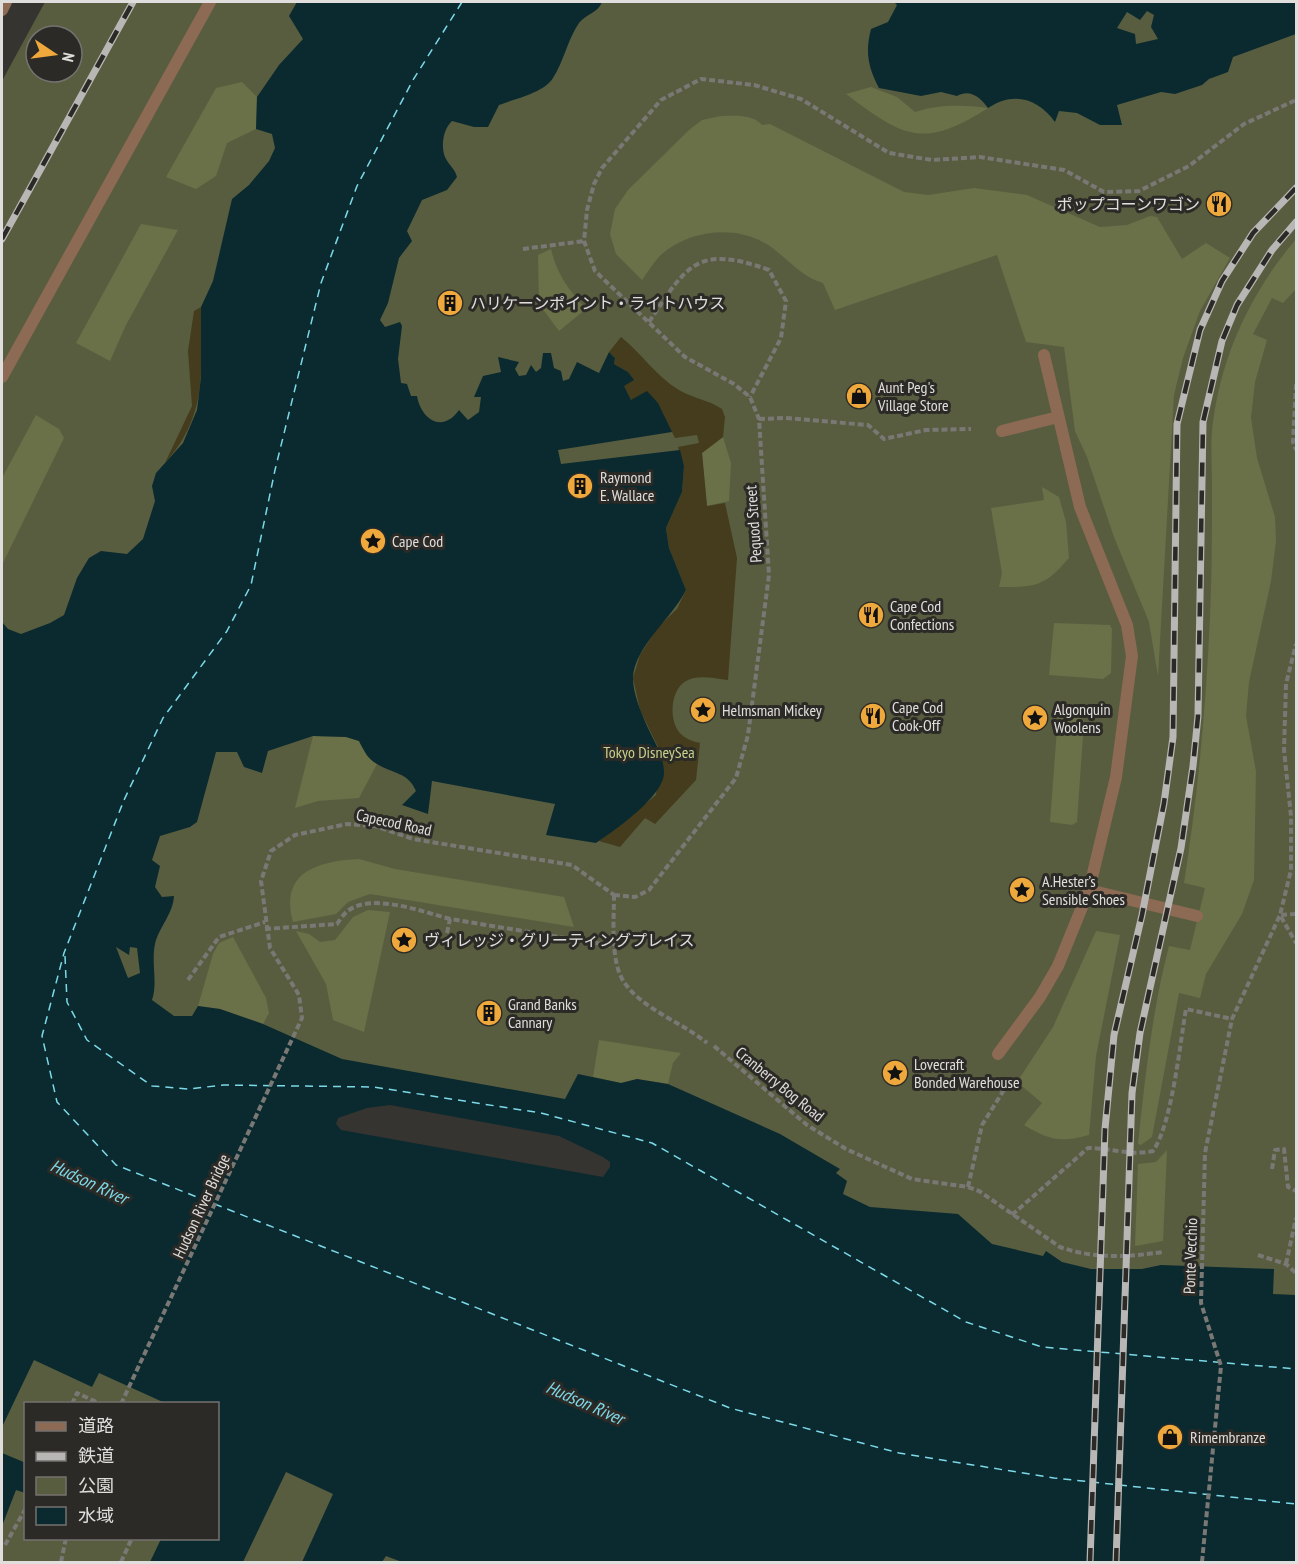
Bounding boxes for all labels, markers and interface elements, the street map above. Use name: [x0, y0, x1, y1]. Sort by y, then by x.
north arrow: [24, 24, 84, 84]
text: N: [58, 51, 79, 64]
restaurant icon: ポップコーンワゴン: [1204, 189, 1234, 219]
place label: ポップコーンワゴン: [1057, 194, 1200, 214]
building icon: ハリケーンポイント・ライトハウス: [435, 288, 465, 318]
place label: ハリケーンポイント・ライトハウス: [470, 293, 725, 313]
place label: Aunt Peg's Village Store: [877, 377, 949, 415]
shop icon: Aunt Peg's Village Store: [844, 381, 874, 411]
place label: Raymond E. Wallace: [600, 467, 654, 505]
building icon: Raymond E. Wallace: [565, 471, 595, 501]
street label: Pequod Street: [740, 484, 766, 563]
place icon: Cape Cod: [358, 526, 388, 556]
place label: Cape Cod: [392, 531, 443, 551]
place label: Cape Cod Confections: [890, 596, 954, 634]
restaurant icon: Cape Cod Confections: [856, 600, 886, 630]
place icon: Helmsman Mickey: [688, 695, 718, 725]
place label: Cape Cod Cook-Off: [892, 697, 943, 735]
place label: Algonquin Woolens: [1054, 699, 1111, 737]
place label: Helmsman Mickey: [722, 700, 822, 720]
restaurant icon: Cape Cod Cook-Off: [858, 701, 888, 731]
place icon: Algonquin Woolens: [1020, 703, 1050, 733]
park label: Tokyo DisneySea: [603, 742, 695, 762]
street label: Capecod Road: [354, 804, 434, 840]
place label: A.Hester’s Sensible Shoes: [1042, 871, 1125, 909]
place icon: A.Hester’s Sensible Shoes: [1007, 875, 1037, 905]
place icon: ヴィレッジ・グリーティングプレイス: [389, 925, 419, 955]
place label: ヴィレッジ・グリーティングプレイス: [424, 930, 695, 950]
place label: Grand Banks Cannary: [508, 994, 577, 1032]
building icon: Grand Banks Cannary: [474, 998, 504, 1028]
street label: Cranberry Bog Road: [732, 1042, 828, 1126]
place label: Lovecraft Bonded Warehouse: [914, 1054, 1020, 1092]
place icon: Lovecraft Bonded Warehouse: [880, 1058, 910, 1088]
street label: Hudson River Bridge: [168, 1151, 234, 1261]
water label: Hudson River: [47, 1154, 134, 1211]
street label: Ponte Vecchio: [1179, 1217, 1201, 1294]
water label: Hudson River: [543, 1375, 630, 1431]
legend: [24, 1402, 219, 1540]
text: 道路: [78, 1414, 114, 1437]
shop icon: Rimembranze: [1155, 1422, 1185, 1452]
place label: Rimembranze: [1190, 1427, 1266, 1447]
text: 鉄道: [78, 1444, 114, 1467]
text: 公園: [78, 1474, 114, 1497]
text: 水域: [78, 1504, 114, 1527]

